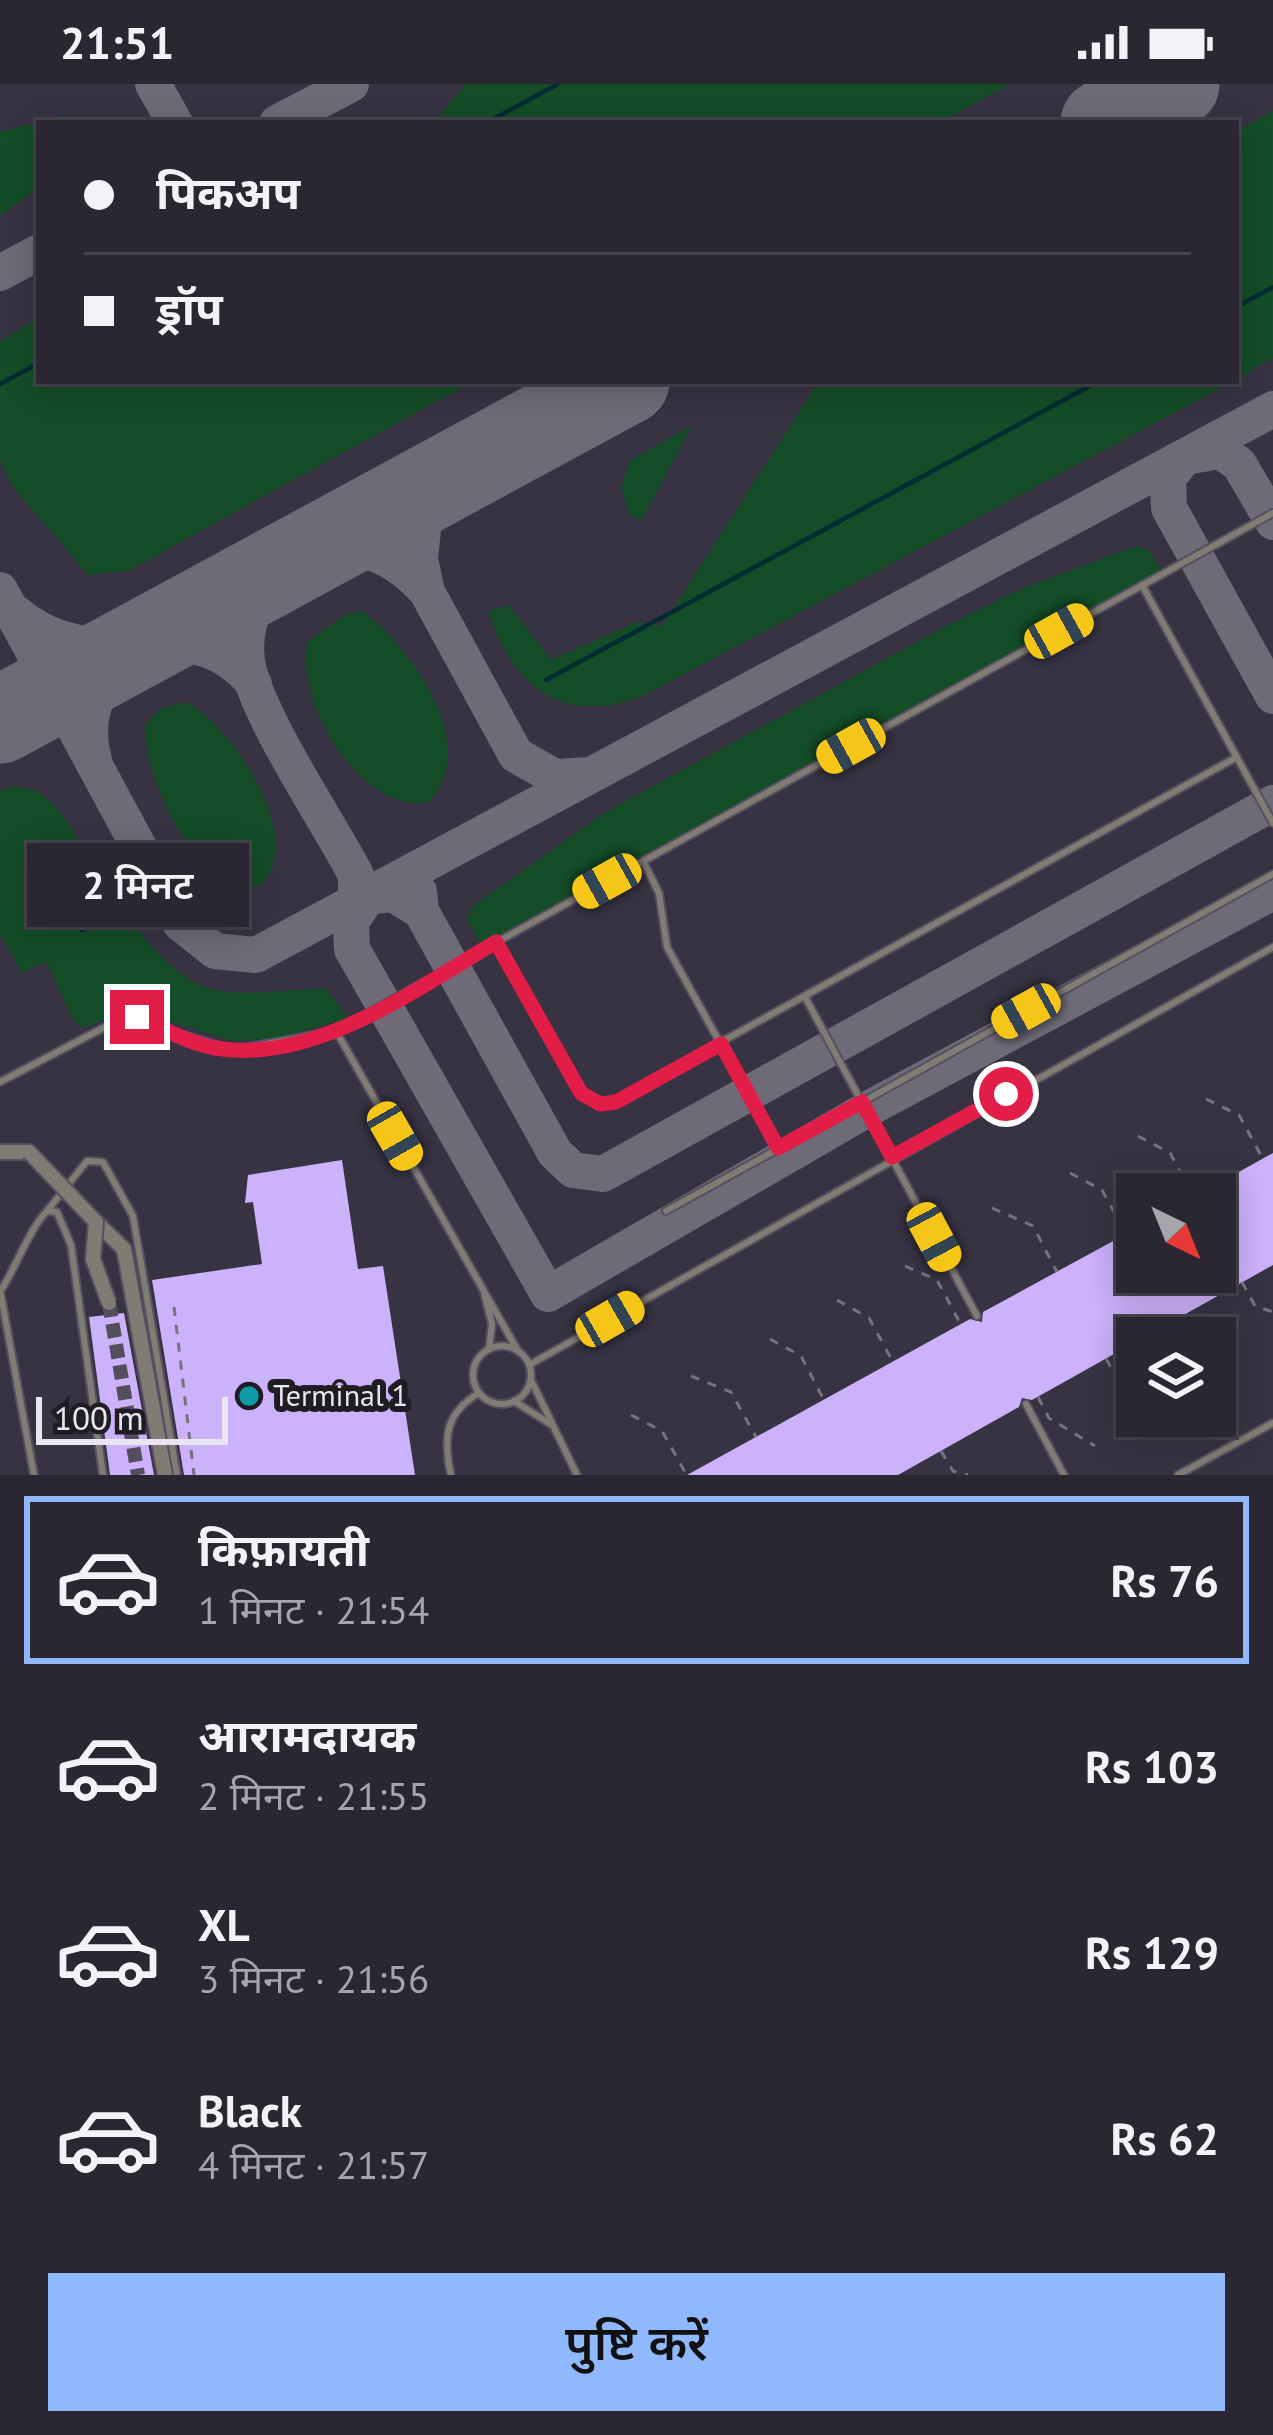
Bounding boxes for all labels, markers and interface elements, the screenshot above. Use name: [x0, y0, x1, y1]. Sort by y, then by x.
text: 21:51: [60, 13, 174, 71]
text: पिकअप: [156, 163, 300, 221]
text: ड्रॉप: [156, 279, 223, 337]
car: [1019, 598, 1099, 664]
car: [811, 713, 891, 779]
callout: 2 मिनट: [26, 843, 248, 927]
car: [567, 848, 647, 914]
text: 2 मिनट: [82, 859, 194, 910]
car: [986, 978, 1066, 1044]
route end: [110, 990, 164, 1044]
route start: [979, 1067, 1033, 1121]
car: [361, 1096, 429, 1176]
north arrow: [1116, 1173, 1236, 1293]
map controls: [1116, 1173, 1236, 1437]
car: [901, 1197, 967, 1277]
car: [570, 1285, 650, 1353]
button: layers: [1116, 1317, 1236, 1437]
place label: Terminal 1: [273, 1375, 408, 1414]
marker: Terminal 1: [236, 1383, 262, 1409]
scale bar: [36, 1391, 228, 1444]
text: 100 m: [54, 1396, 144, 1439]
text: किफ़ायती: [198, 1520, 369, 1578]
icon: car: [54, 1526, 162, 1634]
text: Rs 76: [1111, 1551, 1219, 1609]
text: 1 मिनट · 21:54: [198, 1584, 429, 1635]
text: आरामदायक: [198, 1706, 416, 1764]
icon: car: [54, 1712, 162, 1820]
text: Rs 103: [1085, 1737, 1219, 1795]
text: 2 मिनट · 21:55: [198, 1770, 429, 1821]
text: XL: [198, 1895, 250, 1953]
icon: car: [54, 1898, 162, 2006]
text: Rs 129: [1085, 1923, 1219, 1981]
text: 3 मिनट · 21:56: [198, 1953, 429, 2004]
text: Black: [198, 2081, 302, 2139]
icon: car: [54, 2084, 162, 2192]
text: Rs 62: [1111, 2109, 1219, 2167]
text: 4 मिनट · 21:57: [198, 2139, 429, 2190]
button: पुष्टि करें: [48, 2273, 1225, 2411]

